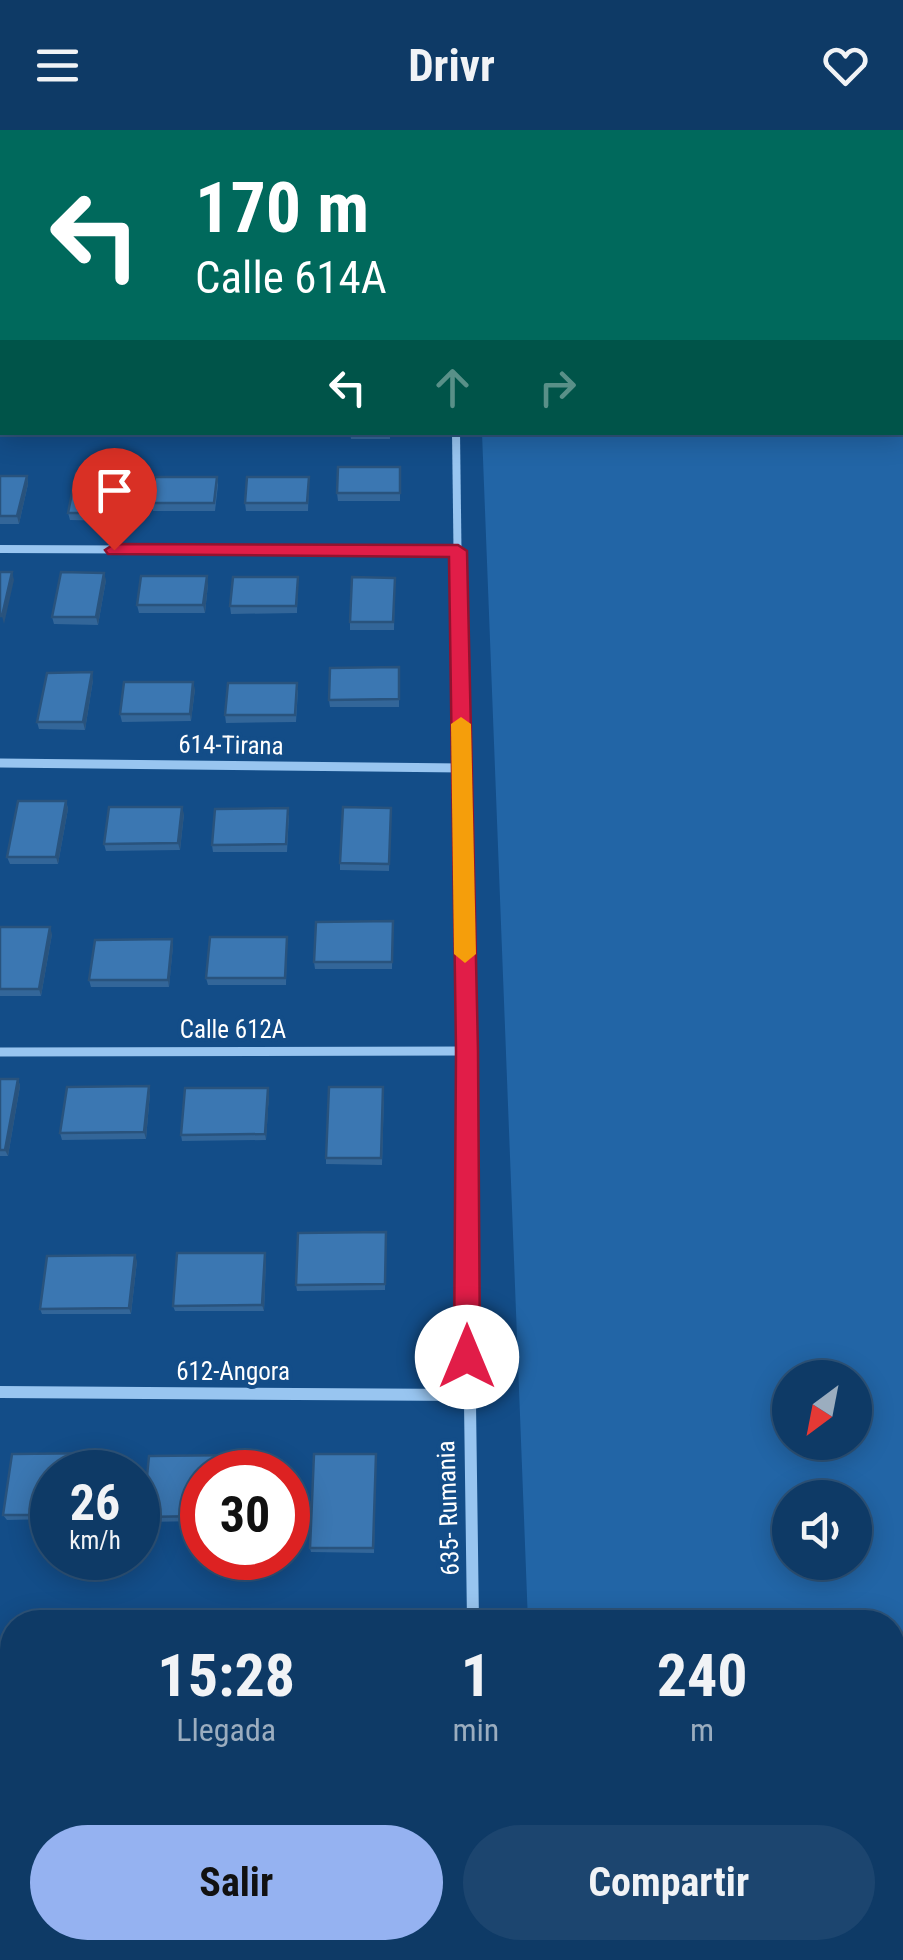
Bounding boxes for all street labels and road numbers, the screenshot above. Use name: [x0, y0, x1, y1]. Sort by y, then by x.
street label: 614-Tirana: [178, 730, 284, 760]
street label: Calle 612A: [180, 1015, 286, 1044]
street label: 612-Angora: [176, 1357, 290, 1386]
street label: 635- Rumania: [431, 1440, 465, 1576]

